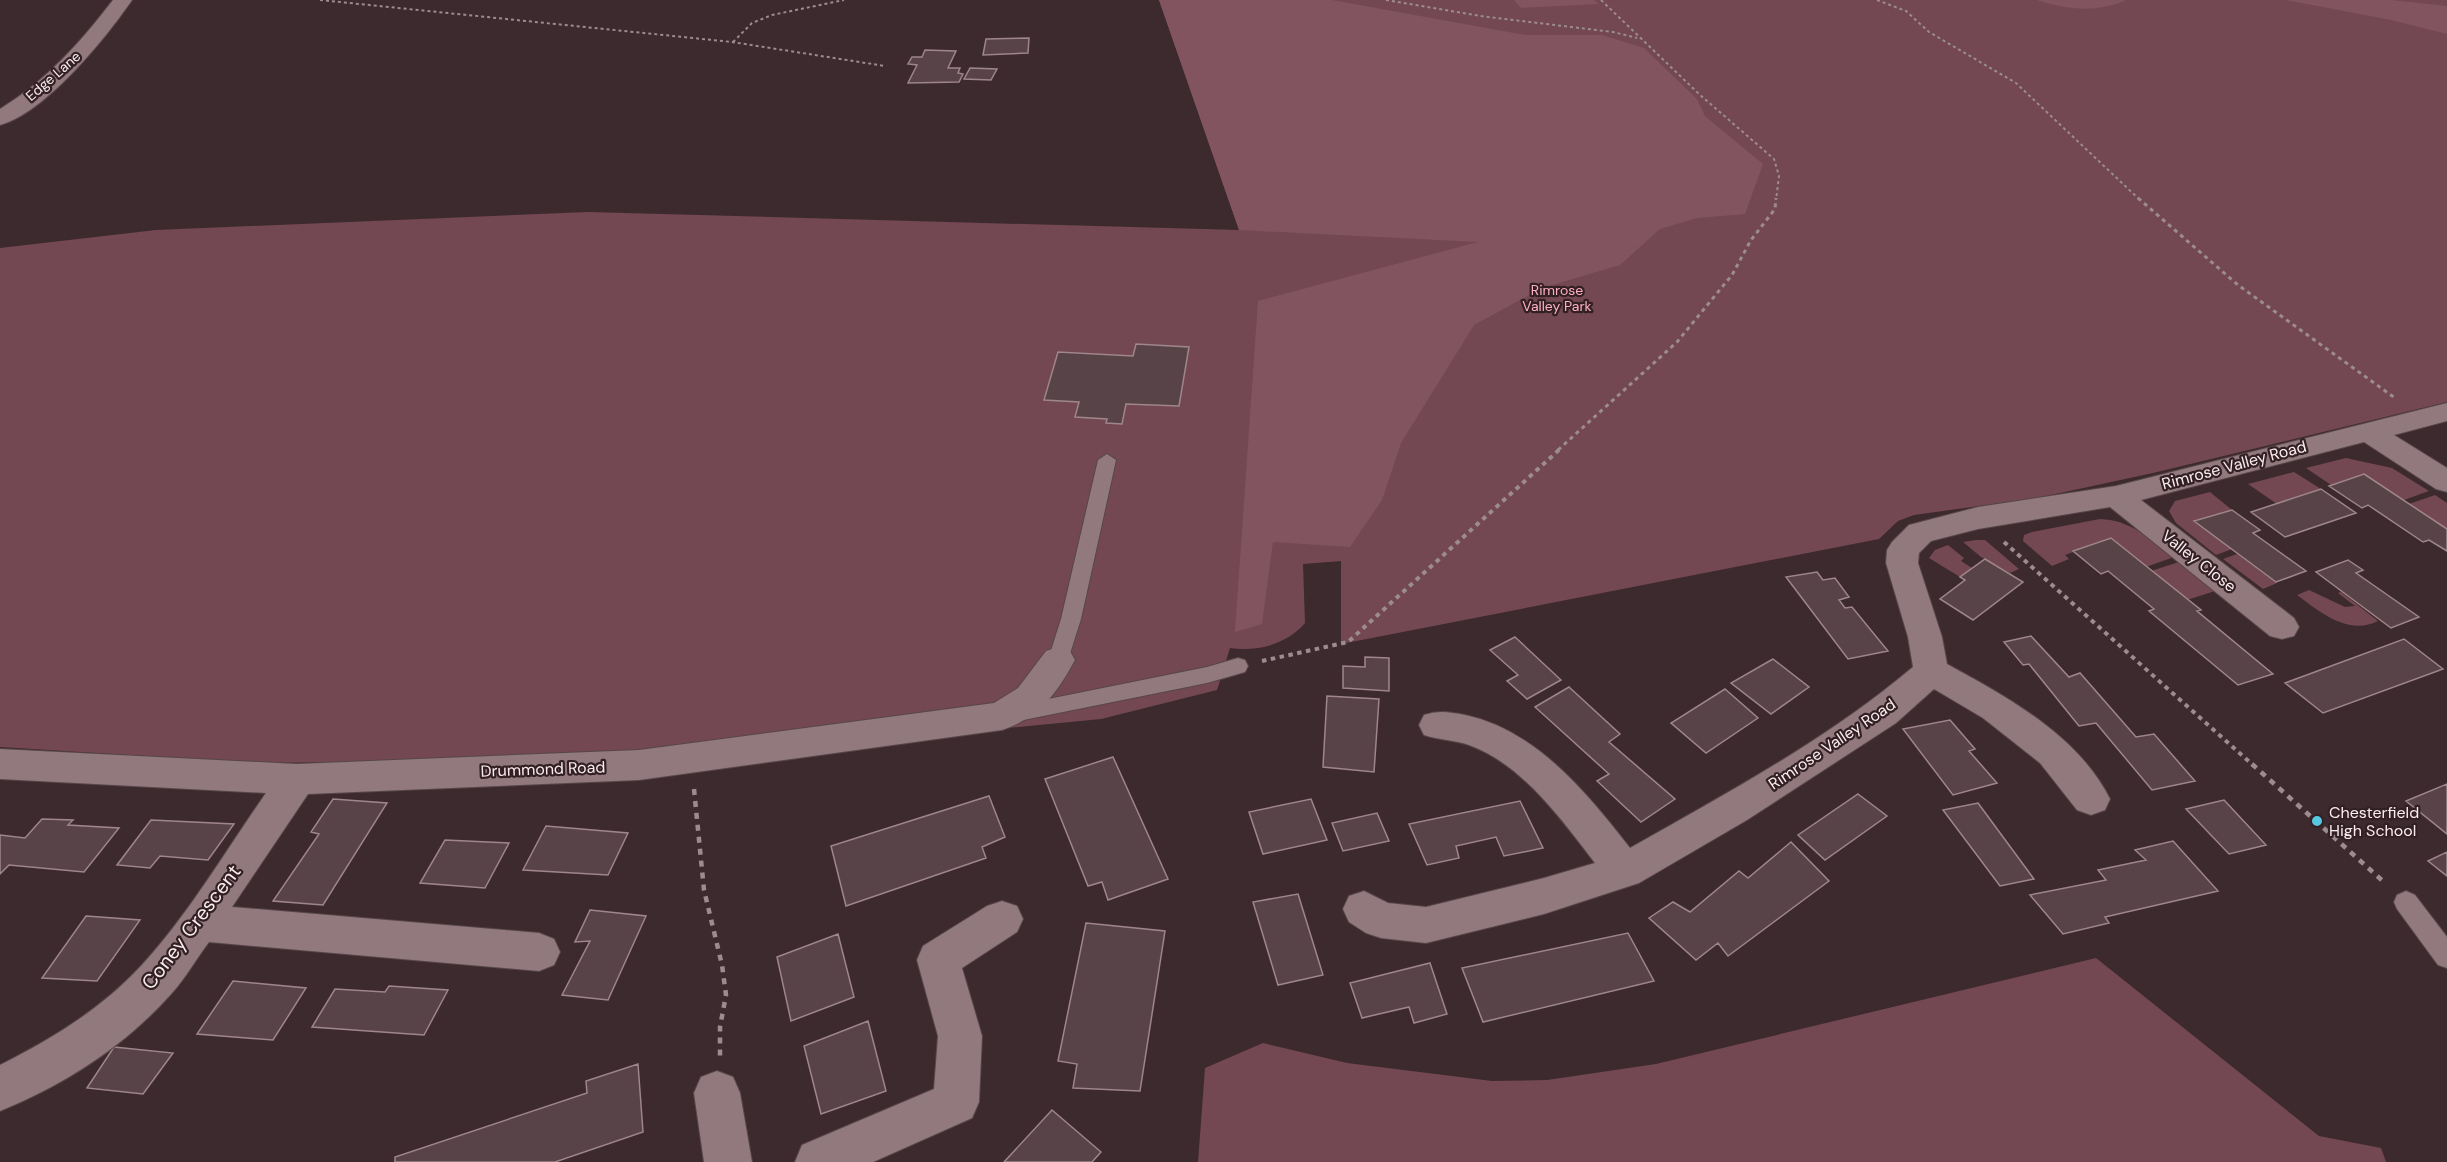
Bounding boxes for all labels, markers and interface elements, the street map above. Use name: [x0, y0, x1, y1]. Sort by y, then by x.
street label: Edge Lane: [22, 47, 84, 105]
park label: Rimrose Valley Park: [1522, 281, 1592, 315]
street label: Rimrose Valley Road: [2159, 436, 2309, 494]
street label: Valley Close: [2157, 525, 2241, 597]
street label: Rimrose Valley Road: [1764, 694, 1900, 794]
street label: Drummond Road: [480, 756, 606, 782]
place label: Chesterfield High School: [2329, 802, 2419, 841]
marker: Chesterfield High School: [2310, 814, 2324, 828]
street label: Coney Crescent: [135, 859, 247, 995]

